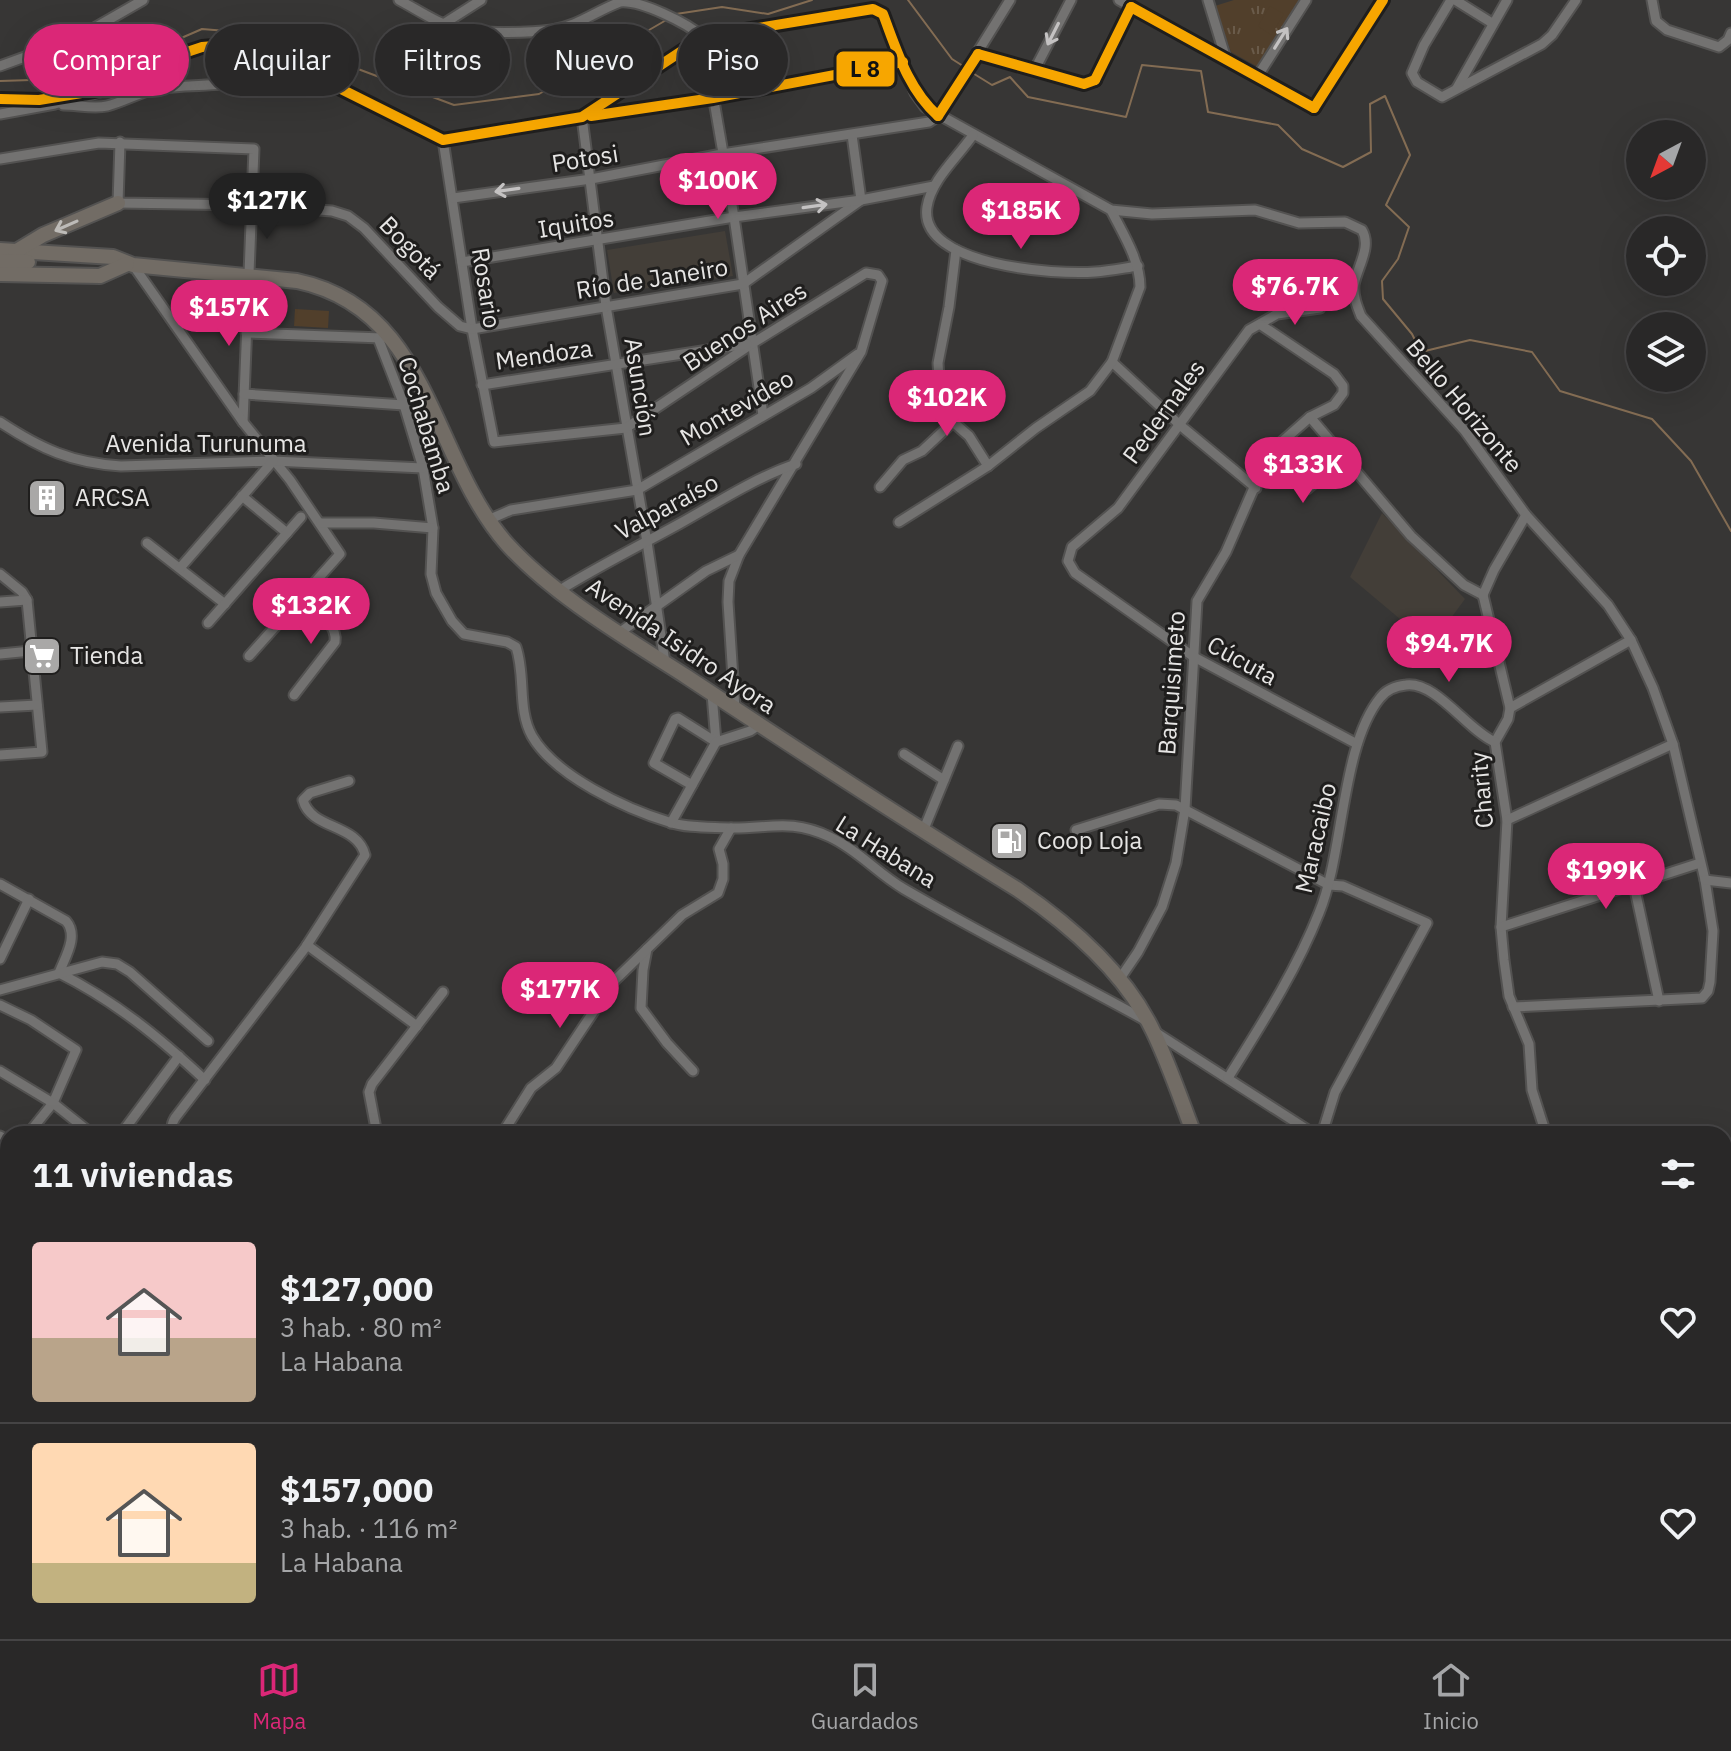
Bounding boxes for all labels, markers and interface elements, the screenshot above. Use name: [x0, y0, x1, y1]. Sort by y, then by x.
one-way arrow: [1044, 22, 1060, 46]
chip: Comprar: [24, 24, 189, 96]
chip: Alquilar: [205, 24, 359, 96]
chip: Filtros: [375, 24, 510, 96]
chip: Nuevo: [526, 24, 662, 96]
chip: Piso: [678, 24, 788, 96]
one-way arrow: [1273, 28, 1290, 50]
line badge: L 8: [835, 50, 896, 88]
text: L 8: [850, 54, 880, 83]
north arrow: [1626, 120, 1706, 200]
map controls: [1626, 120, 1706, 392]
street label: Potosi: [549, 137, 620, 179]
pin: $100K: [662, 153, 774, 221]
text: $100K: [678, 162, 758, 196]
pin: $127K: [211, 173, 323, 241]
text: $127K: [227, 182, 307, 216]
one-way arrow: [494, 183, 521, 198]
pin: $185K: [965, 183, 1077, 251]
text: $185K: [981, 192, 1061, 226]
one-way arrow: [802, 198, 827, 213]
street label: Iquitos: [536, 201, 616, 245]
street label: Bogotá: [373, 209, 449, 286]
button: locate: [1626, 216, 1706, 296]
one-way arrow: [54, 219, 78, 234]
street label: Rosario: [465, 245, 509, 330]
street label: Río de Janeiro: [574, 250, 730, 306]
pin: $76.7K: [1230, 259, 1360, 327]
text: $76.7K: [1251, 268, 1339, 302]
street label: Buenos Aires: [676, 274, 813, 378]
pin: $157K: [173, 280, 285, 348]
text: $157K: [189, 289, 269, 323]
button: layers: [1626, 312, 1706, 392]
street label: Mendoza: [493, 331, 595, 377]
street label: Bello Horizonte: [1399, 332, 1530, 479]
street label: Asunción: [617, 335, 665, 438]
street label: Cochabamba: [391, 352, 463, 497]
street label: Pedernales: [1115, 353, 1212, 470]
street label: Montevideo: [674, 362, 799, 453]
pin: $102K: [891, 370, 1003, 438]
text: $102K: [907, 379, 987, 413]
street label: Avenida Turunuma: [105, 427, 307, 459]
pin: $133K: [1247, 437, 1359, 505]
text: $133K: [1263, 446, 1343, 480]
street label: Valparaíso: [609, 466, 724, 547]
building icon: ARCSA: [26, 477, 68, 519]
place label: ARCSA: [75, 481, 150, 513]
street label: Avenida Isidro Ayora: [580, 570, 783, 721]
pin: $132K: [255, 578, 367, 646]
text: $132K: [271, 587, 351, 621]
street label: Barquisimeto: [1150, 610, 1192, 756]
pin: $94.7K: [1384, 616, 1514, 684]
text: $94.7K: [1405, 625, 1493, 659]
street label: Cúcuta: [1202, 628, 1283, 693]
supermarket icon: Tienda: [21, 635, 63, 677]
place label: Tienda: [70, 639, 143, 671]
street label: Charity: [1462, 751, 1500, 830]
street label: Maracaibo: [1287, 780, 1343, 896]
street label: La Habana: [830, 808, 943, 895]
fuel station icon: Coop Loja: [988, 820, 1030, 862]
place label: Coop Loja: [1037, 824, 1143, 856]
pin: $199K: [1550, 843, 1662, 911]
text: $199K: [1566, 852, 1646, 886]
pin: $177K: [504, 962, 616, 1030]
text: $177K: [520, 971, 600, 1005]
text: 11 viviendas: [32, 1152, 233, 1196]
icon: filters: [1656, 1152, 1700, 1196]
text: $127,000: [280, 1266, 433, 1310]
icon: home: [96, 1274, 192, 1370]
icon: heart: [1656, 1300, 1700, 1344]
text: 3 hab. · 80 m²: [280, 1310, 442, 1344]
text: La Habana: [280, 1344, 403, 1378]
text: $157,000: [280, 1467, 433, 1511]
icon: home: [96, 1475, 192, 1571]
icon: heart: [1656, 1501, 1700, 1545]
text: 3 hab. · 116 m²: [280, 1511, 457, 1545]
text: La Habana: [280, 1545, 403, 1579]
tab: Mapa: [252, 1658, 306, 1735]
tab: Guardados: [811, 1658, 919, 1735]
tab: Inicio: [1423, 1658, 1479, 1735]

